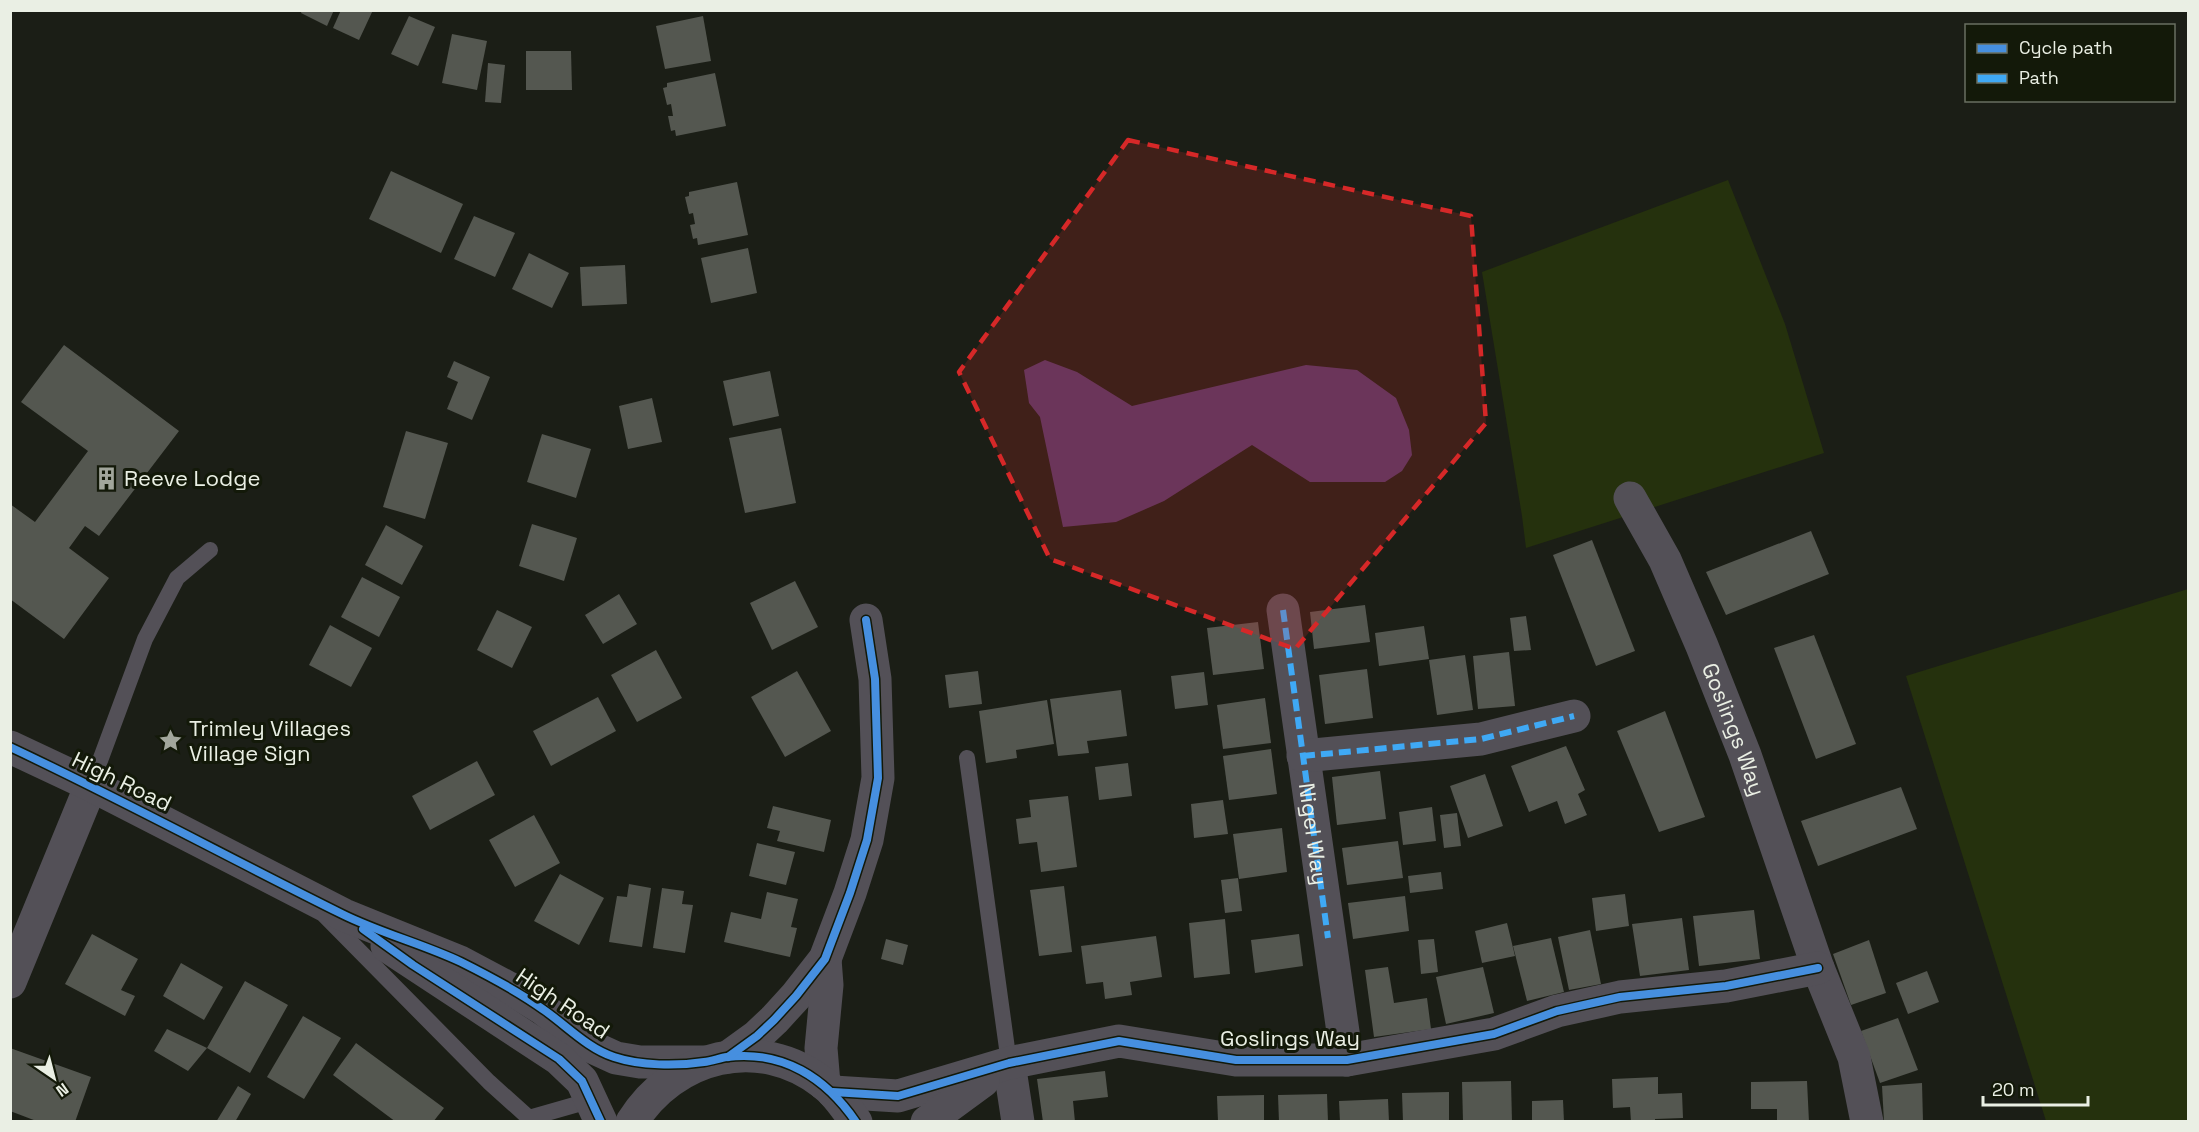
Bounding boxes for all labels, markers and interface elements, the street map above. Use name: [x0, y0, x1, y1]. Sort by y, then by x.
legend: [1965, 24, 2175, 102]
text: Cycle path: [2019, 36, 2113, 59]
text: Path: [2019, 66, 2059, 89]
place label: Reeve Lodge: [124, 464, 260, 492]
building icon: Reeve Lodge: [93, 465, 119, 491]
street label: Goslings Way: [1696, 659, 1772, 799]
place label: Trimley Villages Village Sign: [189, 714, 351, 767]
place icon: Trimley Villages Village Sign: [158, 728, 184, 754]
street label: High Road: [68, 745, 176, 817]
street label: Nigel Way: [1293, 781, 1335, 887]
street label: High Road: [511, 961, 615, 1045]
street label: Goslings Way: [1220, 1024, 1360, 1052]
north arrow: [24, 1048, 84, 1108]
scale bar: [1983, 1069, 2088, 1107]
text: N: [52, 1078, 73, 1102]
text: 20 m: [1992, 1078, 2035, 1101]

